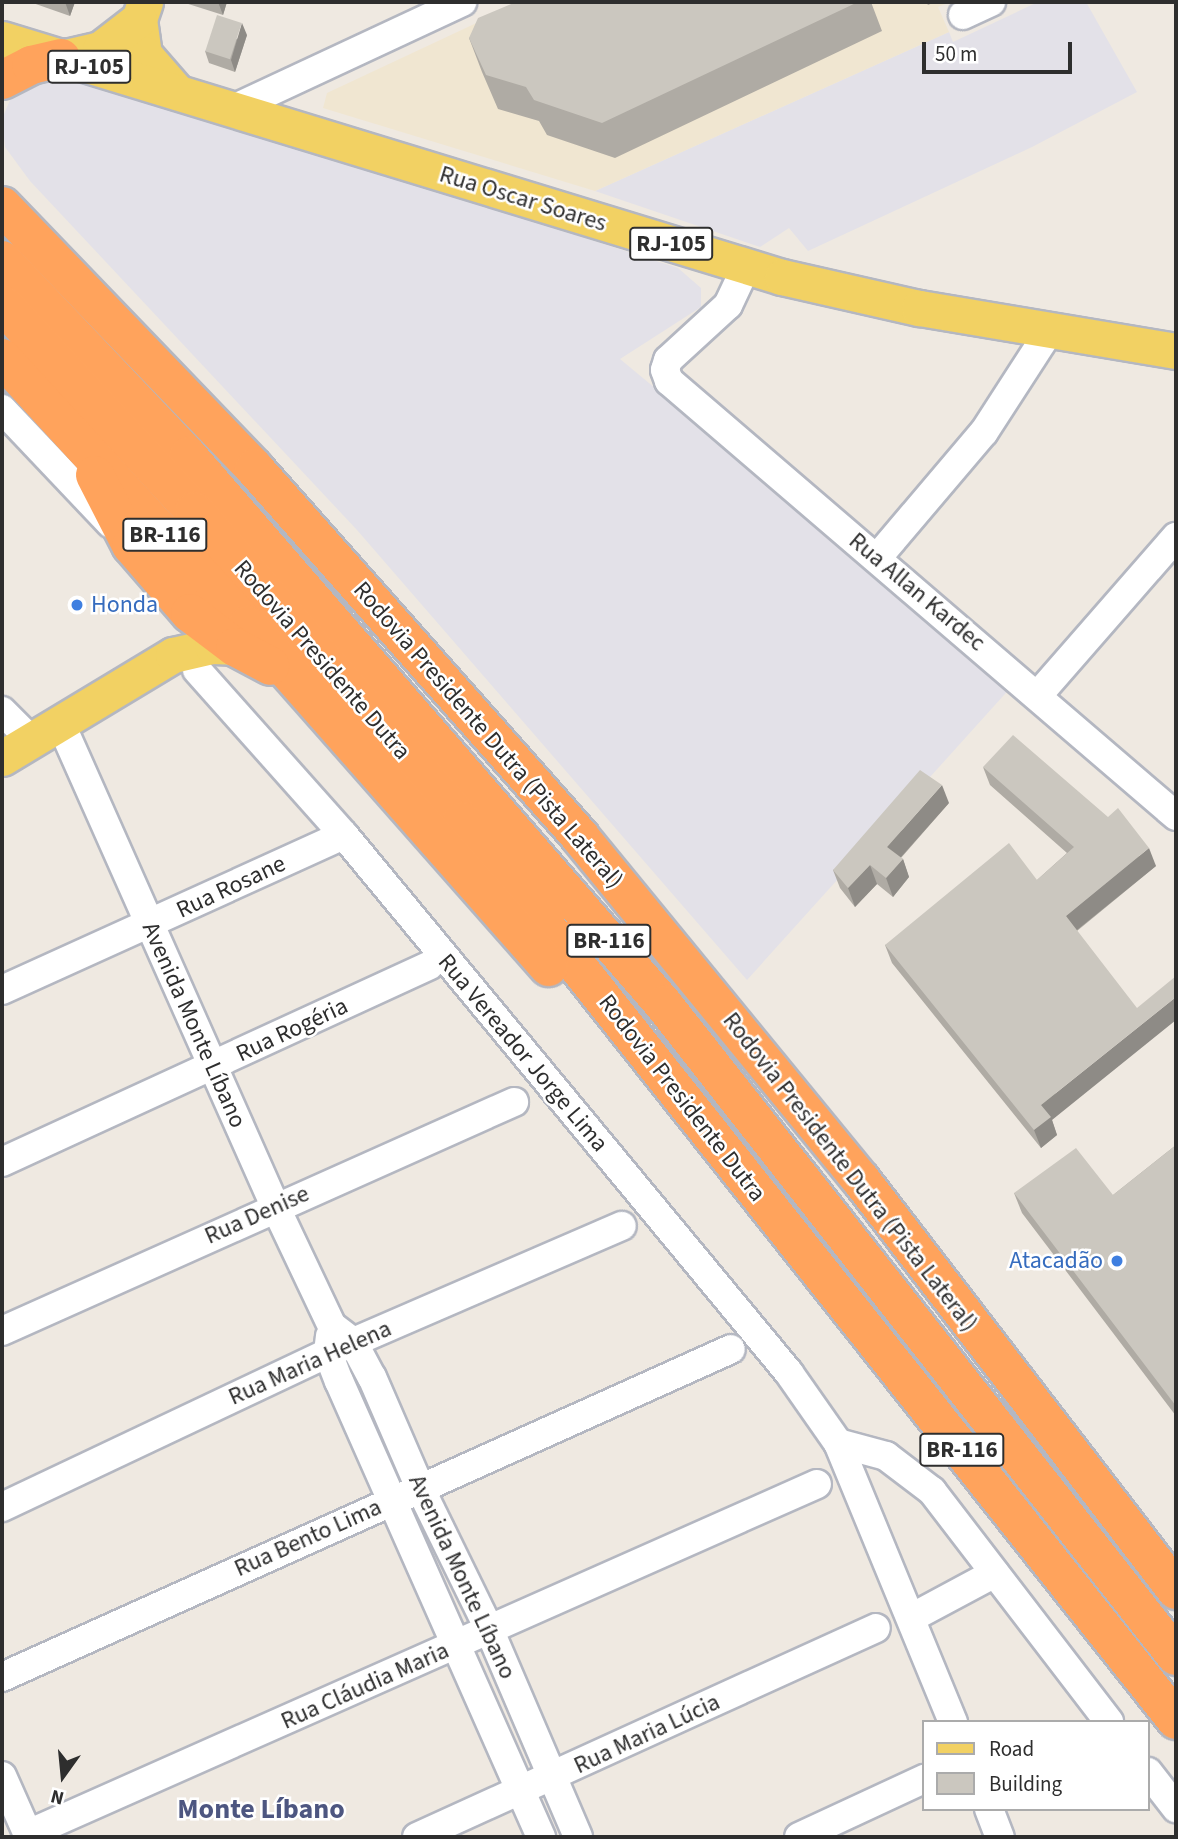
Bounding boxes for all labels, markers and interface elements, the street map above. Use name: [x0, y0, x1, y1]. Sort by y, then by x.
scale bar: [926, 28, 1076, 72]
text: 50 m: [935, 39, 977, 69]
road number: RJ-105: [47, 48, 131, 86]
street label: Rua Oscar Soares: [436, 160, 610, 238]
road number: RJ-105: [629, 224, 713, 264]
road number: BR-116: [121, 516, 209, 554]
street label: Rua Allan Kardec: [843, 527, 991, 657]
street label: Rodovia Presidente Dutra: [228, 554, 416, 766]
street label: Rodovia Presidente Dutra (Pista Lateral): [347, 576, 629, 894]
place label: Honda: [91, 591, 158, 619]
marker: Honda: [69, 597, 85, 613]
street label: Rua Rosane: [172, 849, 290, 925]
street label: Avenida Monte Líbano: [136, 918, 252, 1132]
road number: BR-116: [565, 922, 653, 960]
street label: Rua Vereador Jorge Lima: [432, 948, 614, 1158]
street label: Rodovia Presidente Dutra: [592, 989, 772, 1207]
street label: Rua Rogéria: [232, 992, 352, 1068]
street label: Rodovia Presidente Dutra (Pista Lateral): [716, 1007, 984, 1337]
street label: Rua Denise: [200, 1179, 314, 1251]
place label: Atacadão: [1009, 1247, 1103, 1275]
marker: Atacadão: [1109, 1253, 1125, 1269]
street label: Rua Maria Helena: [224, 1314, 396, 1412]
road number: BR-116: [918, 1430, 1006, 1470]
street label: Avenida Monte Líbano: [402, 1470, 522, 1684]
street label: Rua Bento Lima: [230, 1493, 386, 1583]
street label: Rua Cláudia Maria: [277, 1636, 453, 1736]
street label: Rua Maria Lúcia: [569, 1688, 725, 1780]
legend: [922, 1720, 1150, 1811]
text: Road: [989, 1734, 1034, 1764]
north arrow: [28, 1741, 98, 1811]
text: Building: [989, 1769, 1062, 1799]
text: N: [48, 1782, 67, 1811]
district label: Monte Líbano: [177, 1792, 345, 1826]

